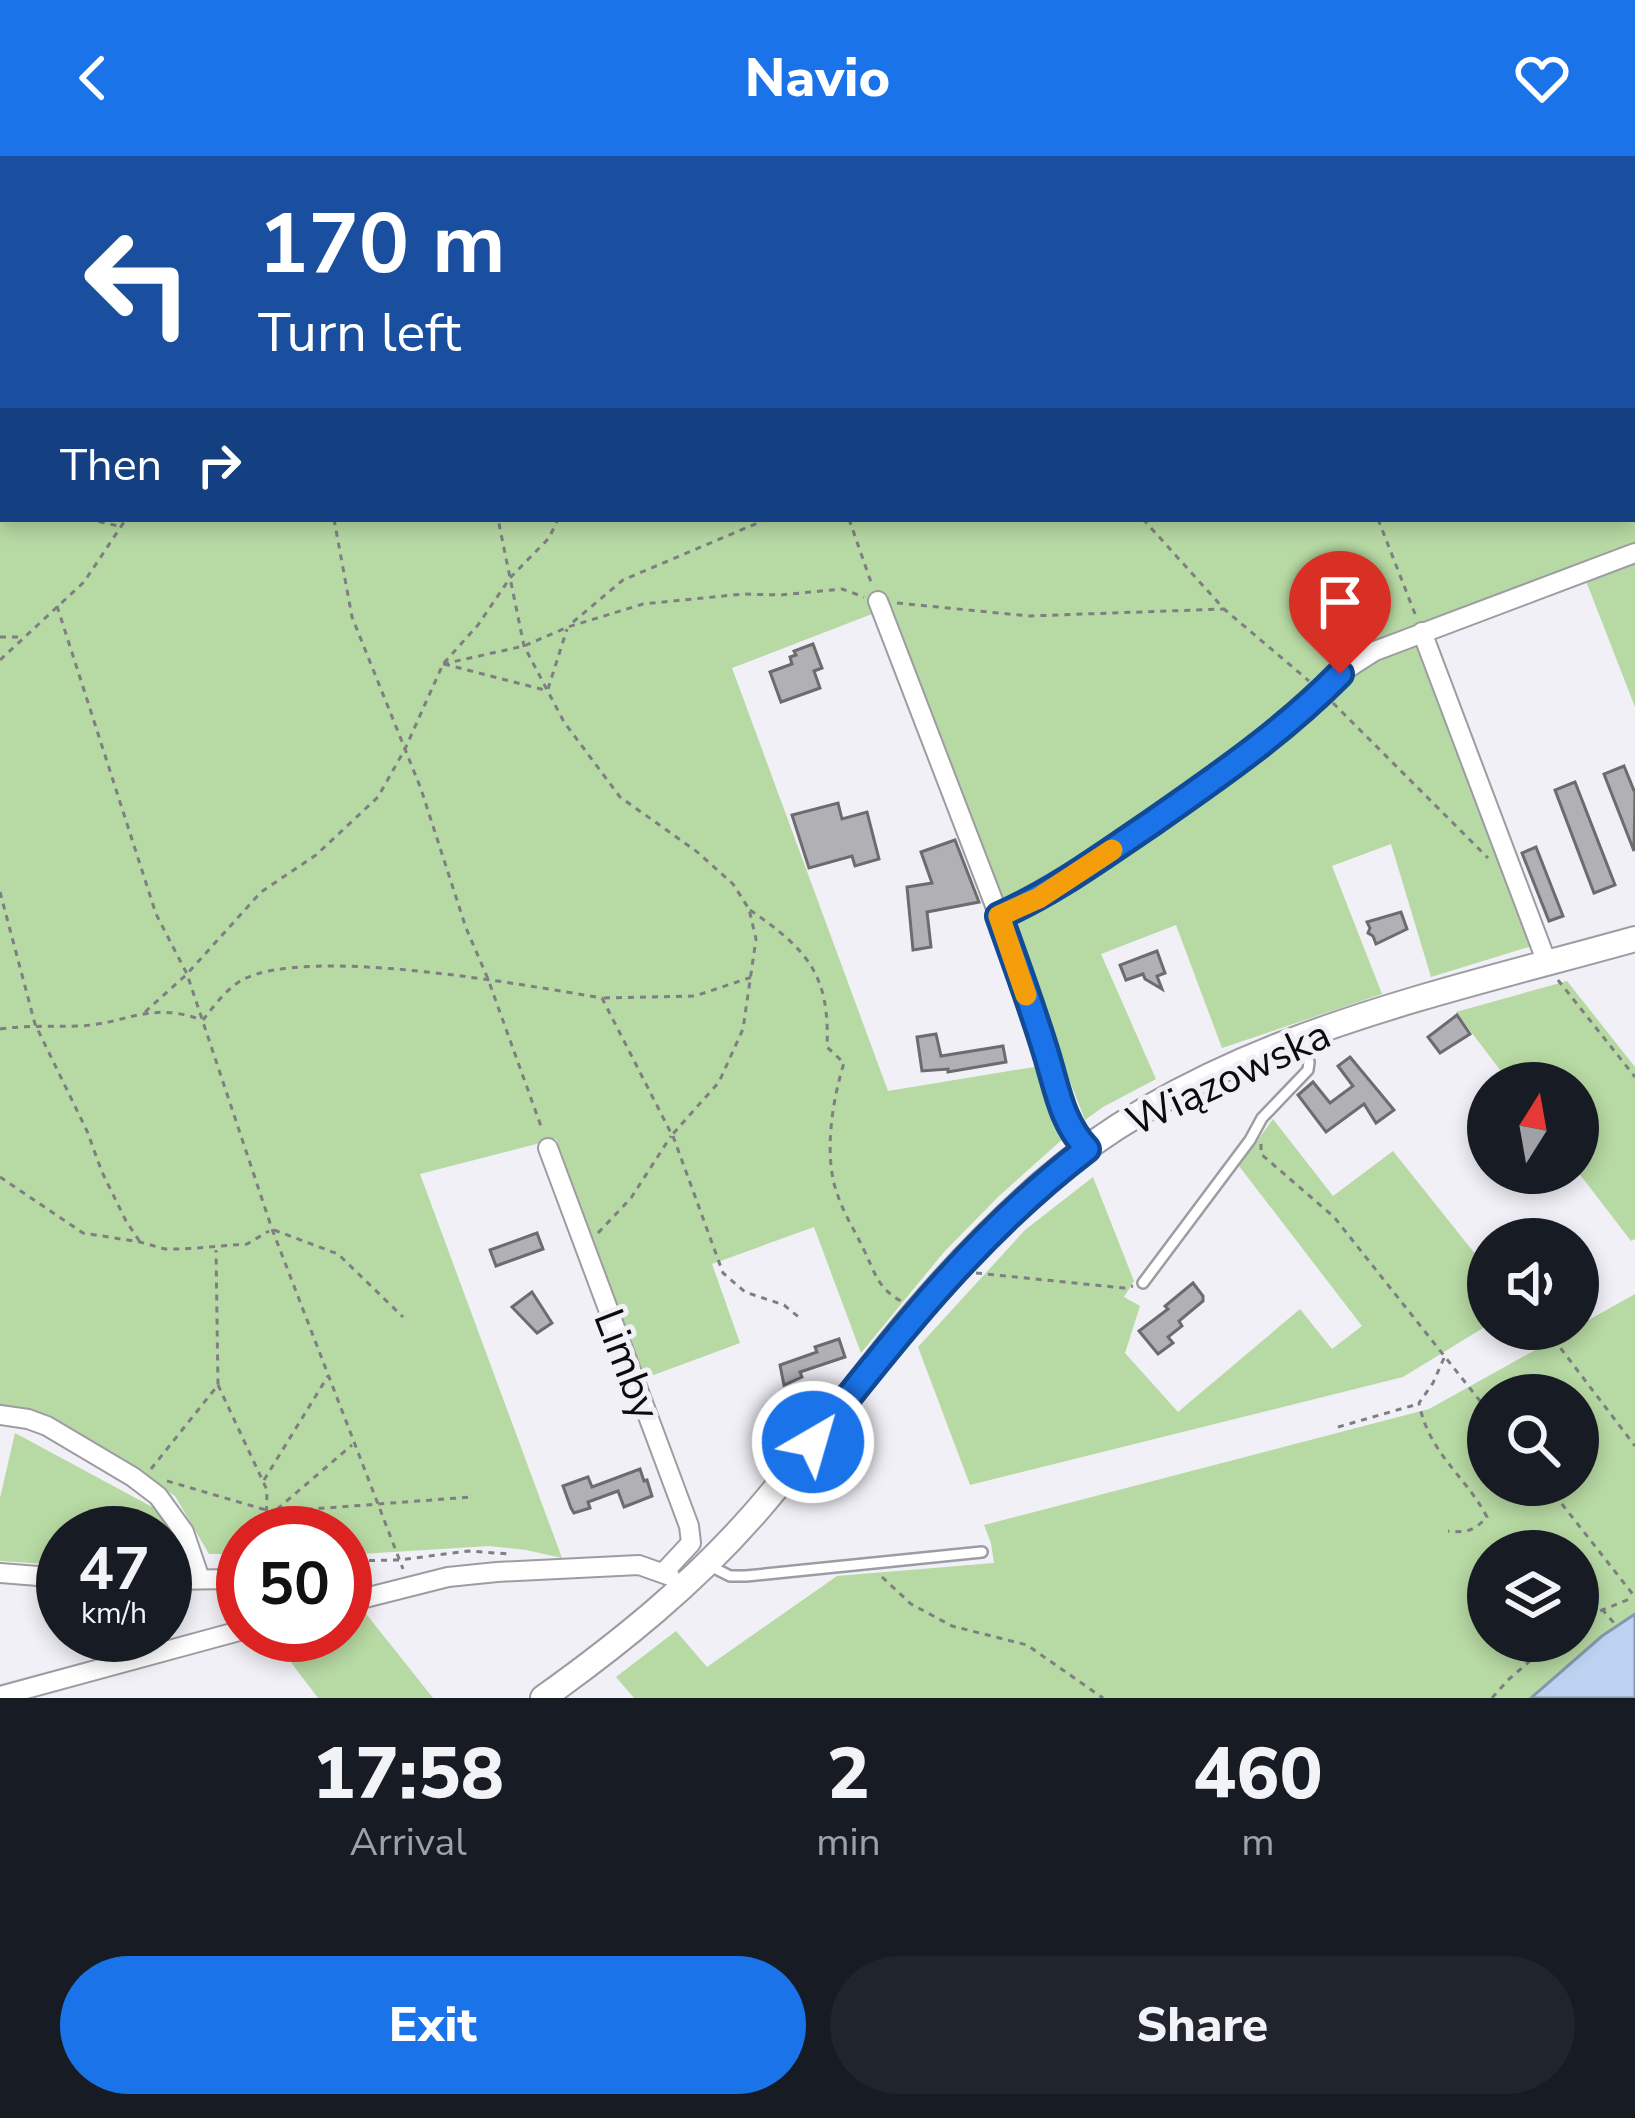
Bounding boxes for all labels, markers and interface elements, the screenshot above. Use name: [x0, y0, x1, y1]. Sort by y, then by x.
text: Navio: [745, 41, 890, 115]
icon: back: [60, 45, 126, 111]
icon: heart: [1509, 45, 1575, 111]
text: 170 m: [258, 187, 506, 302]
icon: left: [60, 204, 216, 360]
text: Turn left: [258, 296, 461, 370]
icon: right: [186, 432, 252, 498]
text: Then: [60, 435, 162, 496]
pin: [1289, 551, 1391, 674]
icon: arrive: [1307, 569, 1373, 635]
street label: Wiązowska: [1118, 1006, 1340, 1150]
north arrow: [1467, 1062, 1599, 1194]
map controls: [1467, 1062, 1599, 1662]
button: sound: [1467, 1218, 1599, 1350]
street label: Limby: [580, 1301, 674, 1428]
button: search: [1467, 1374, 1599, 1506]
position arrow: [750, 1379, 876, 1505]
speed limit sign: 50: [216, 1506, 372, 1662]
text: 47: [78, 1528, 150, 1610]
button: layers: [1467, 1530, 1599, 1662]
text: km/h: [81, 1593, 147, 1634]
text: 17:58: [312, 1725, 504, 1823]
text: 2: [827, 1725, 870, 1823]
text: 460: [1193, 1725, 1323, 1823]
text: Arrival: [349, 1816, 467, 1869]
text: min: [816, 1816, 881, 1869]
text: m: [1241, 1816, 1275, 1869]
button: Exit: [60, 1956, 806, 2094]
button: Share: [830, 1956, 1575, 2094]

